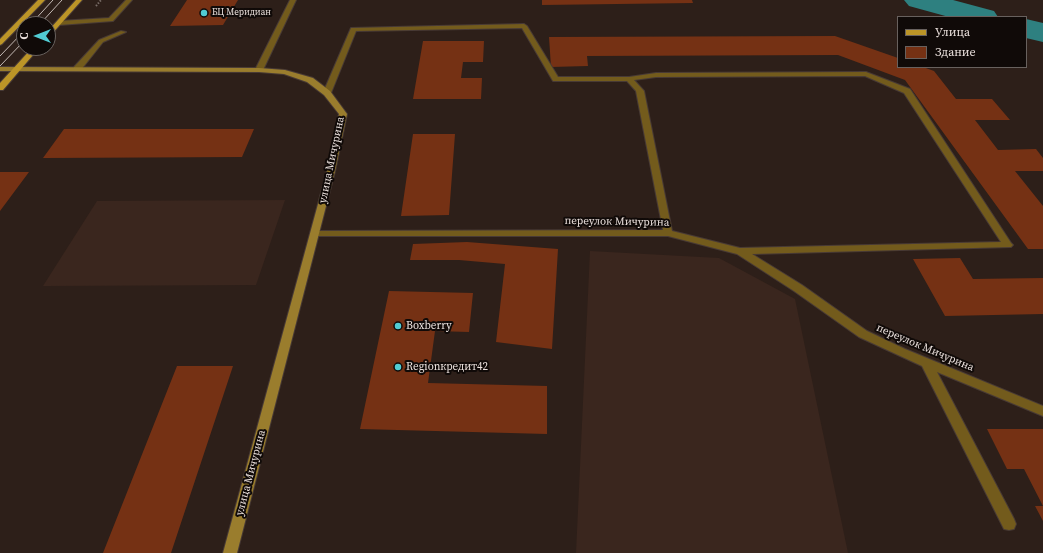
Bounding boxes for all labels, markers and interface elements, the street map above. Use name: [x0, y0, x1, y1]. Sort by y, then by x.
marker: БЦ Меридиан: [199, 8, 209, 18]
place label: БЦ Меридиан: [212, 8, 271, 18]
north arrow: [16, 16, 56, 56]
legend: [897, 16, 1027, 68]
text: Улица: [935, 24, 970, 40]
text: С: [17, 33, 32, 39]
text: Здание: [935, 44, 976, 60]
street label: улица Мичурина: [316, 116, 348, 204]
street label: переулок Мичурина: [565, 214, 669, 230]
place label: Boxberry: [406, 319, 452, 333]
marker: Boxberry: [393, 321, 403, 331]
street label: переулок Мичурина: [874, 321, 976, 375]
place label: Regionкредит42: [406, 360, 488, 374]
marker: Regionкредит42: [393, 362, 403, 372]
street label: улица Мичурина: [233, 429, 269, 517]

